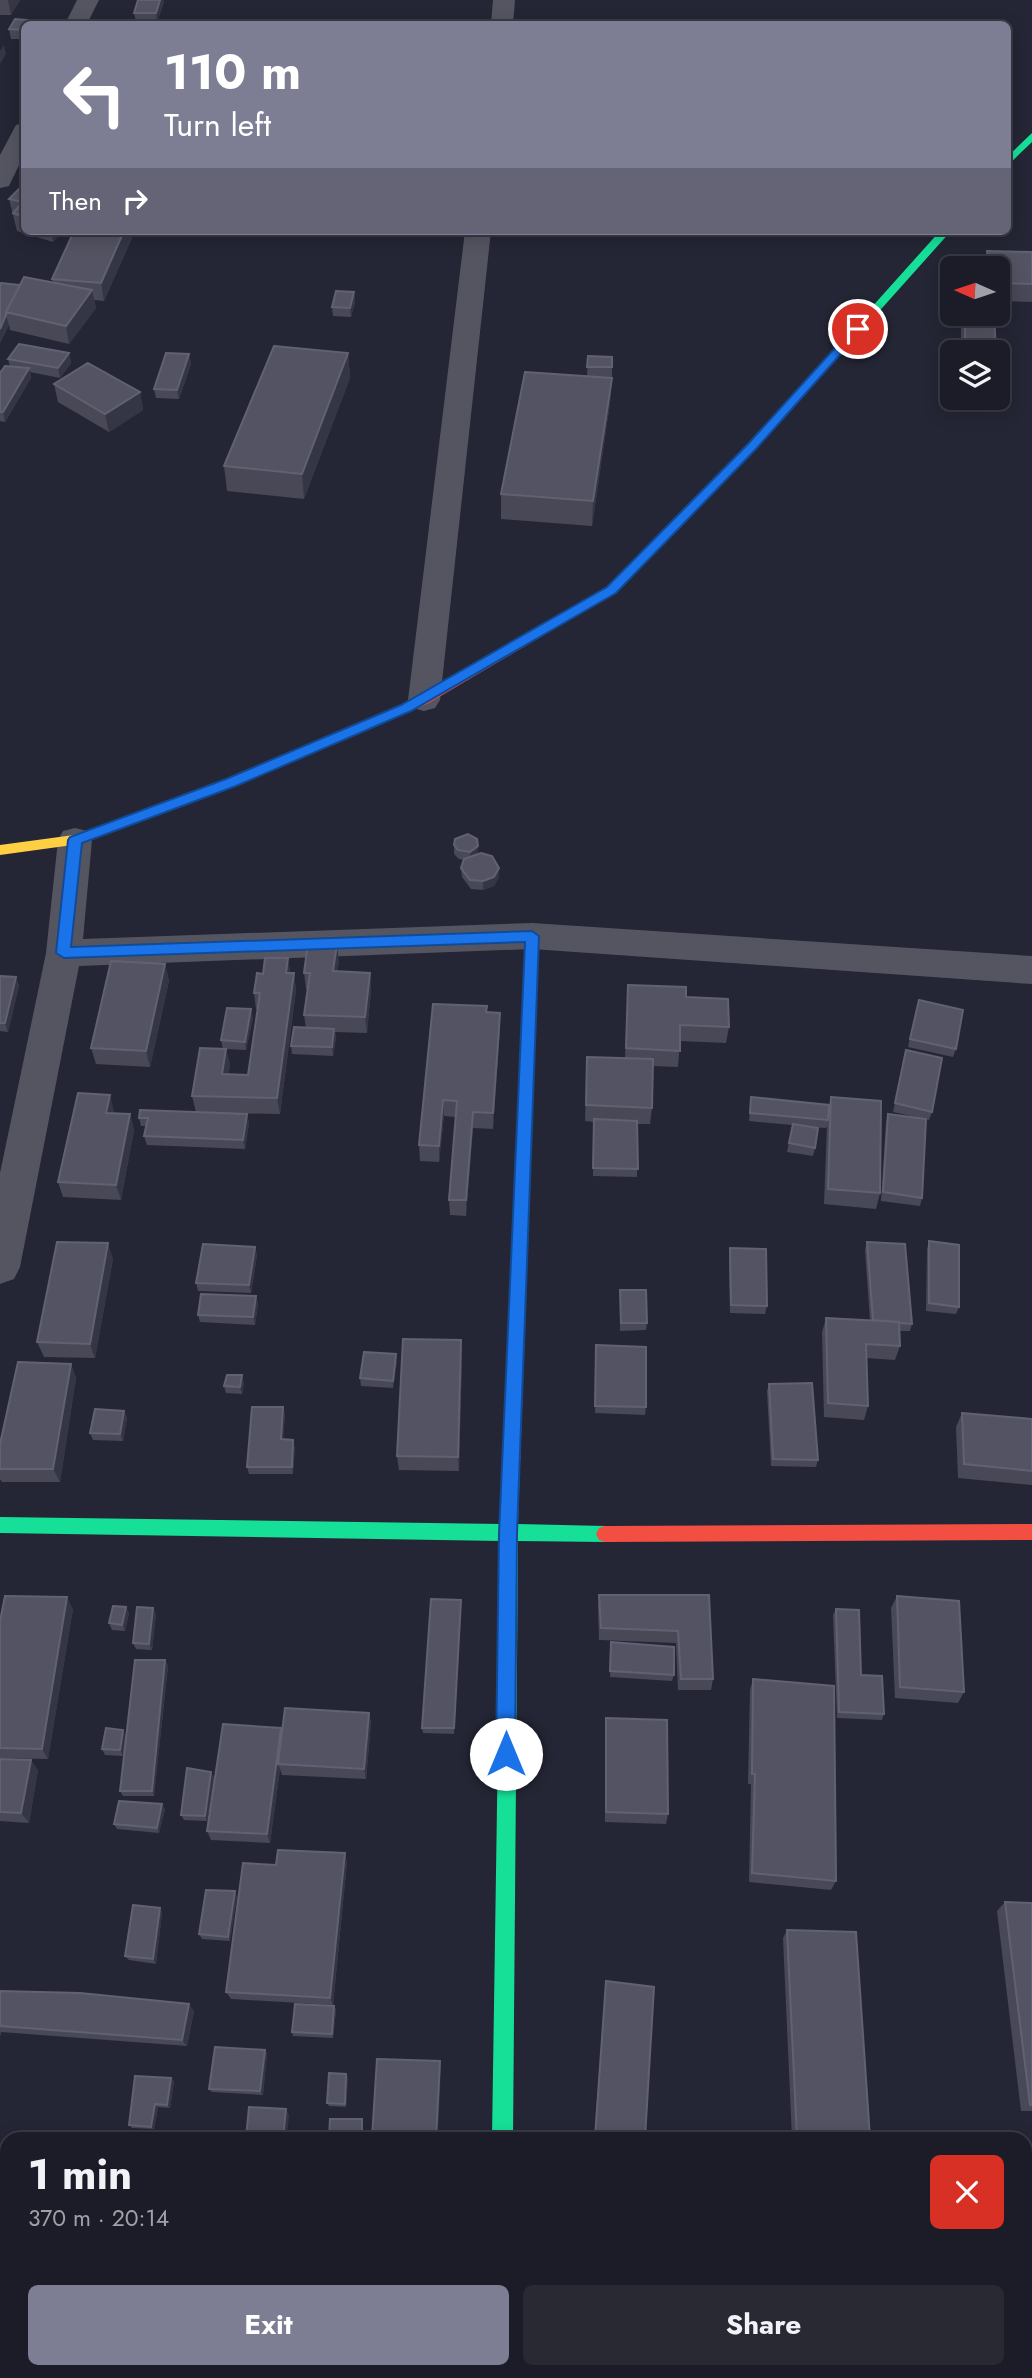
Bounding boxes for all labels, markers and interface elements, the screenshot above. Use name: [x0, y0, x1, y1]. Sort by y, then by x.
text: 110 m: [164, 37, 301, 107]
icon: left: [49, 49, 140, 140]
text: Turn left: [164, 102, 271, 148]
text: Then: [49, 182, 102, 220]
icon: right: [116, 182, 154, 220]
north arrow: [940, 256, 1010, 326]
map controls: [940, 256, 1010, 410]
pin: [828, 299, 888, 359]
icon: arrive: [839, 310, 877, 348]
button: layers: [940, 340, 1010, 410]
position arrow: [469, 1717, 543, 1791]
text: 1 min: [28, 2144, 132, 2205]
button: close: [930, 2155, 1004, 2229]
text: 370 m · 20:14: [28, 2201, 169, 2235]
button: Exit: [28, 2285, 509, 2365]
button: Share: [523, 2285, 1004, 2365]

